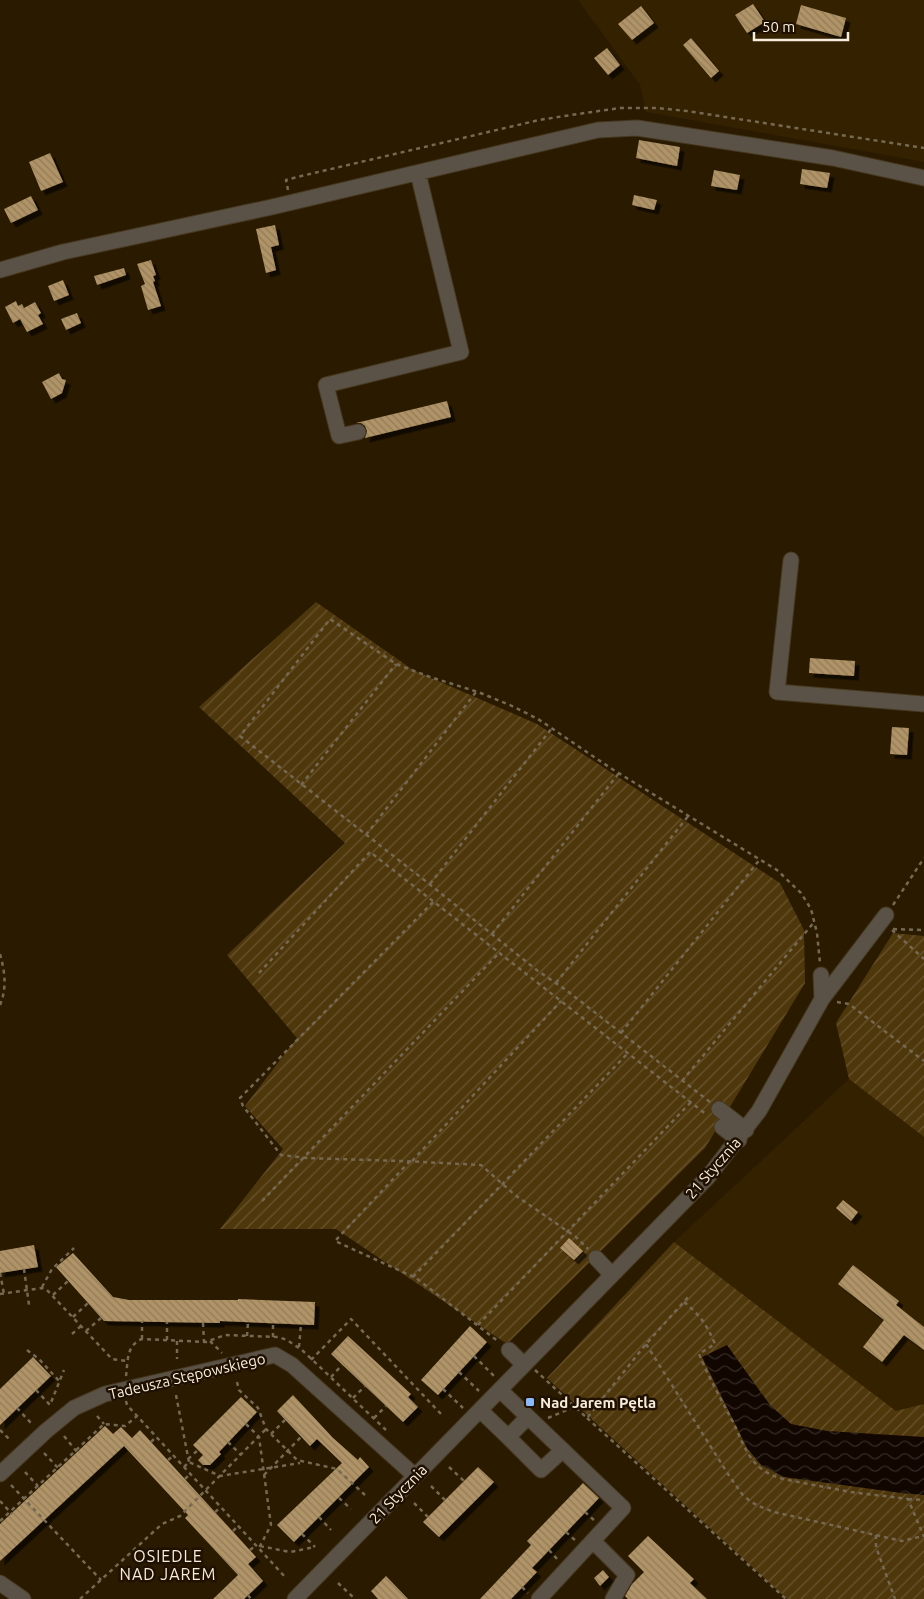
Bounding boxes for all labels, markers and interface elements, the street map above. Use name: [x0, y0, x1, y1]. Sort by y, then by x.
scale bar: [754, 10, 848, 42]
text: 50 m: [762, 18, 795, 35]
street label: 21 Stycznia: [682, 1134, 744, 1202]
street label: Tadeusza Stępowskiego: [107, 1350, 267, 1402]
place label: Nad Jarem Pętla: [540, 1394, 656, 1412]
marker: Nad Jarem Pętla: [524, 1396, 536, 1408]
street label: 21 Stycznia: [366, 1461, 430, 1527]
district label: OSIEDLE NAD JAREM: [120, 1547, 216, 1583]

